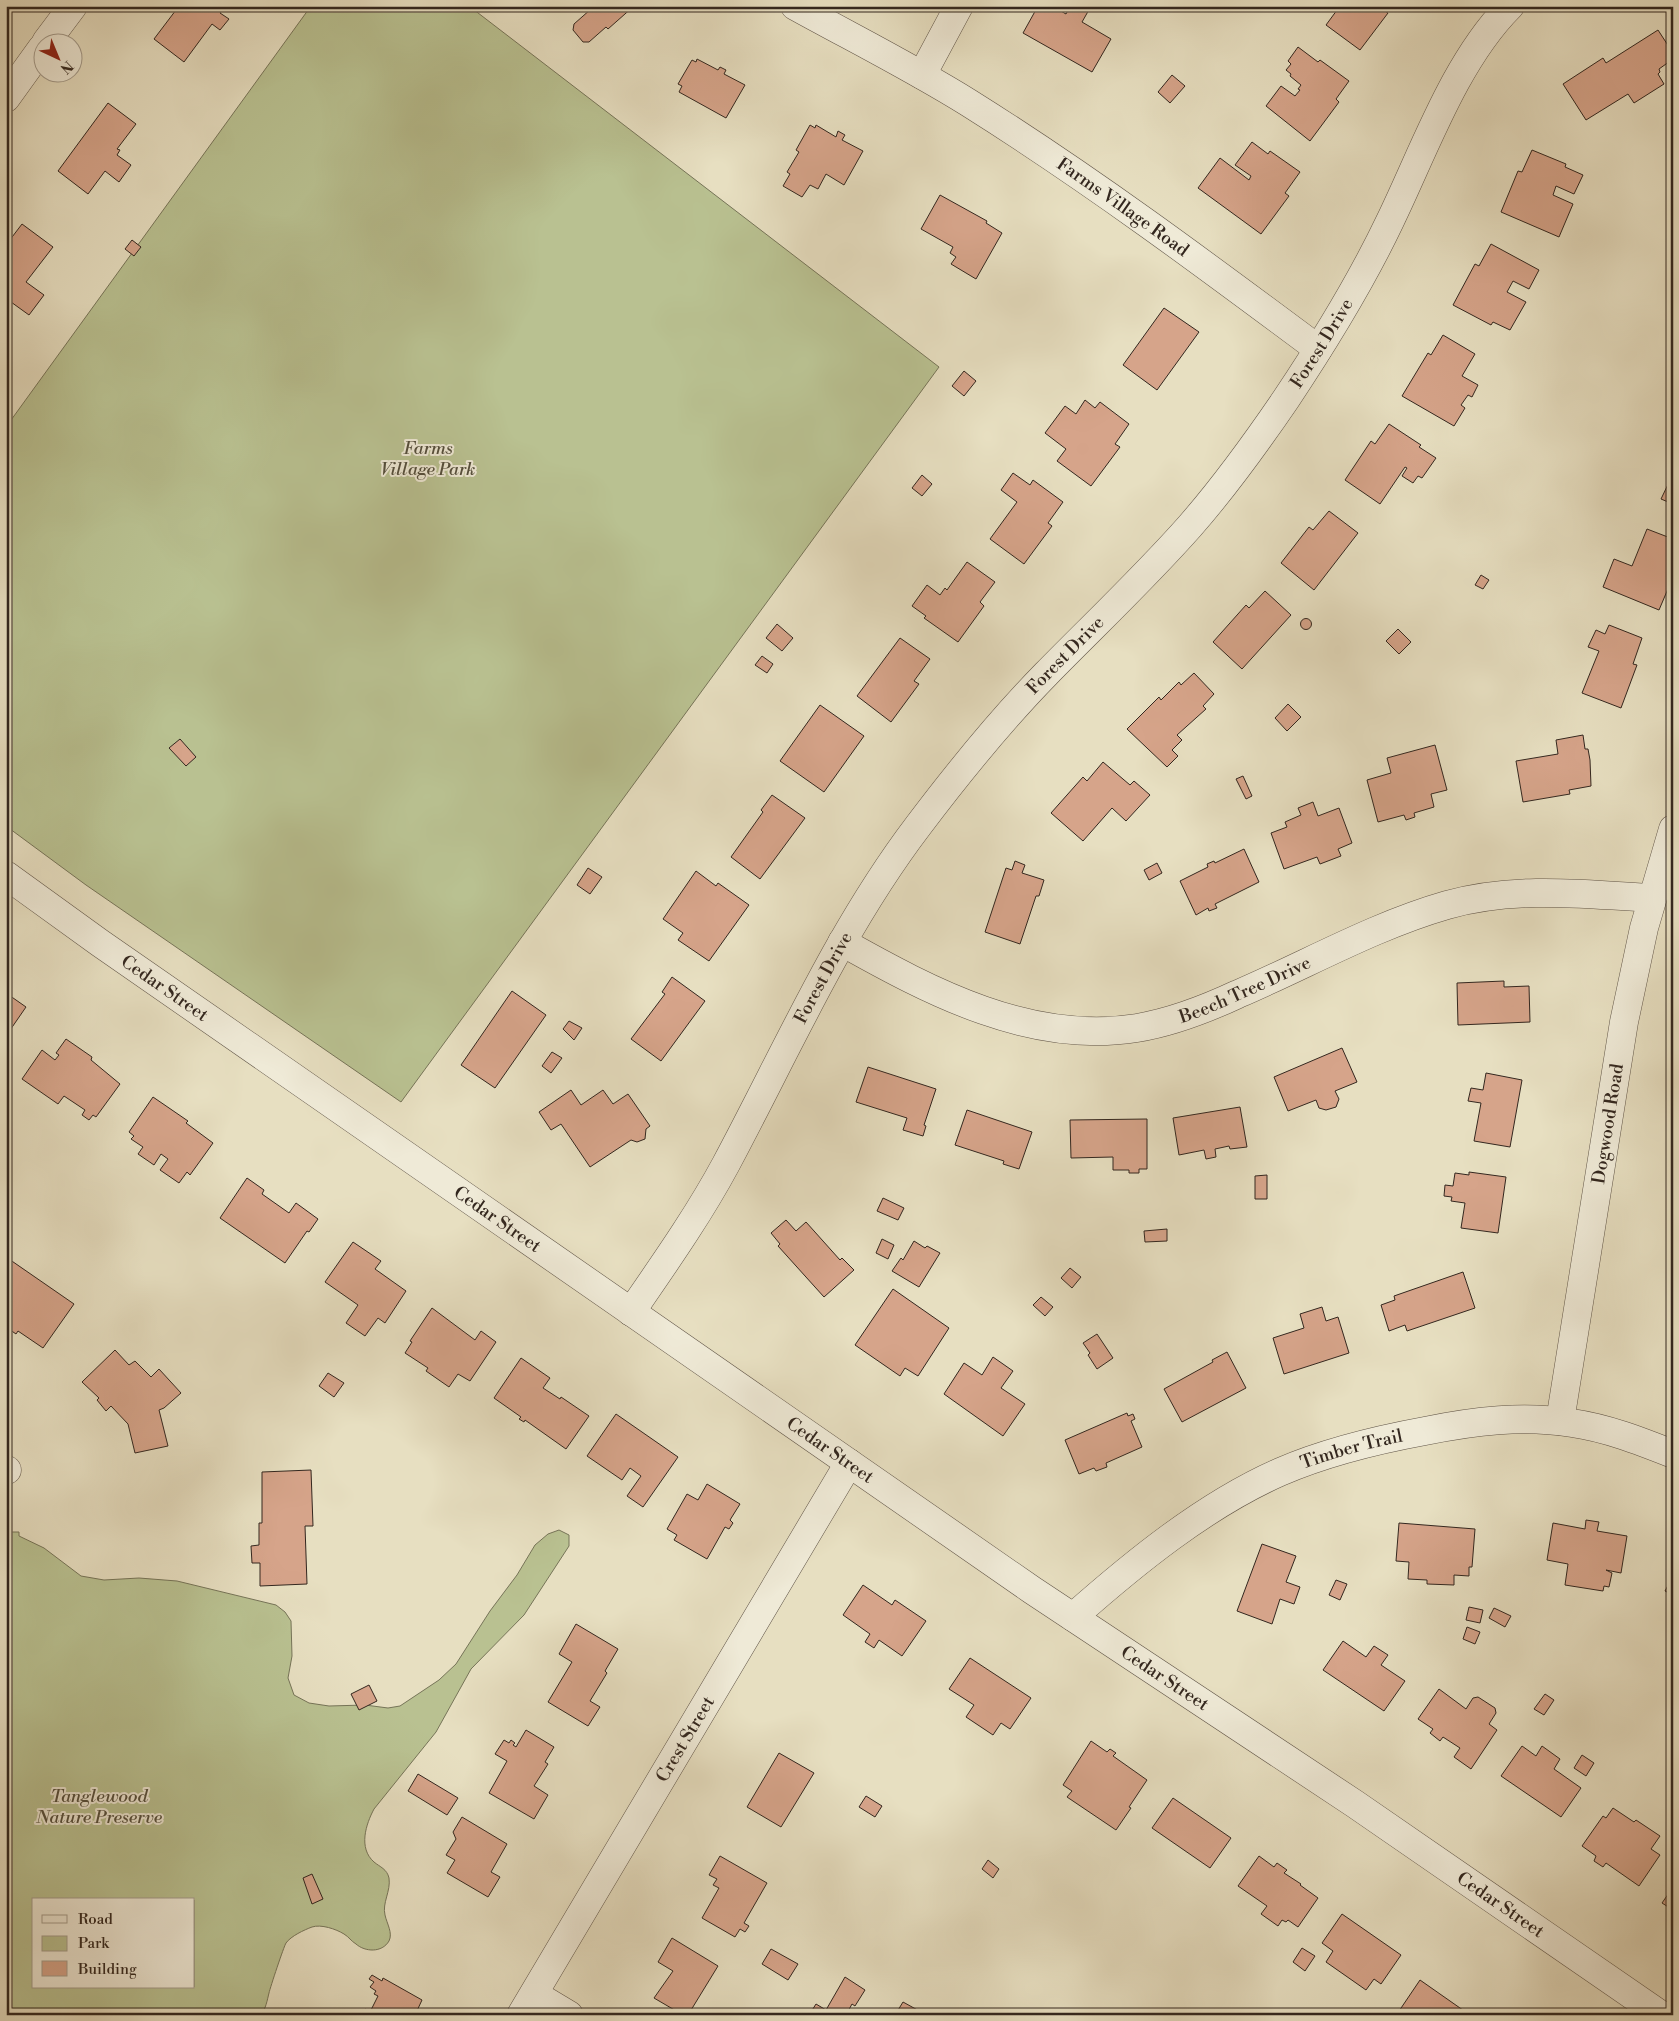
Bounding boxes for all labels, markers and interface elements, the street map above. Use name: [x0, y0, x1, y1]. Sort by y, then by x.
north arrow: [32, 32, 82, 82]
text: N: [56, 56, 77, 77]
street label: Farms Village Road: [1052, 153, 1194, 262]
street label: Forest Drive: [1285, 294, 1358, 393]
park label: Farms Village Park: [381, 437, 475, 481]
street label: Forest Drive: [1022, 611, 1109, 699]
street label: Forest Drive: [789, 928, 858, 1028]
street label: Cedar Street: [116, 950, 213, 1027]
street label: Beech Tree Drive: [1175, 951, 1314, 1029]
street label: Dogwood Road: [1587, 1061, 1629, 1186]
street label: Cedar Street: [449, 1181, 546, 1258]
street label: Cedar Street: [782, 1412, 879, 1489]
street label: Timber Trail: [1297, 1424, 1405, 1475]
street label: Cedar Street: [1116, 1641, 1214, 1716]
street label: Crest Street: [651, 1692, 720, 1787]
park label: Tanglewood Nature Preserve: [35, 1785, 163, 1829]
street label: Cedar Street: [1452, 1867, 1549, 1943]
legend: [32, 1898, 195, 1988]
text: Road: [78, 1910, 113, 1929]
text: Park: [78, 1934, 110, 1953]
text: Building: [77, 1960, 137, 1979]

